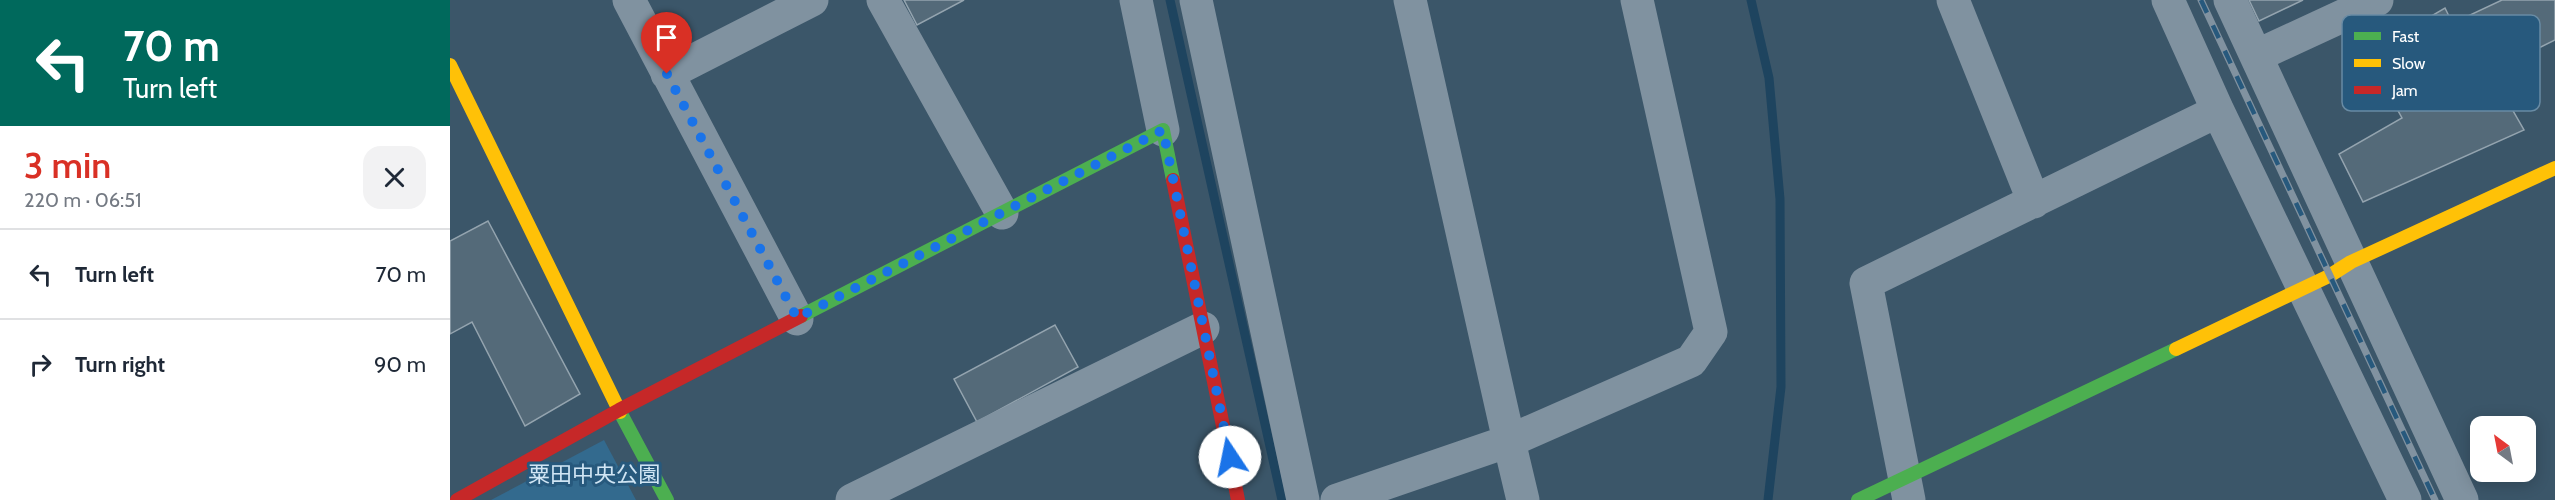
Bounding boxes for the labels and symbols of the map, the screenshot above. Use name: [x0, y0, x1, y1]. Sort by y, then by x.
pin: [641, 12, 692, 74]
legend: [2342, 15, 2540, 111]
text: Fast: [2392, 27, 2420, 46]
text: Slow: [2392, 54, 2426, 73]
text: Jam: [2391, 81, 2418, 100]
north arrow: [2470, 416, 2536, 482]
position arrow: [1198, 425, 1262, 489]
park label: 粟田中央公園: [528, 461, 660, 488]

